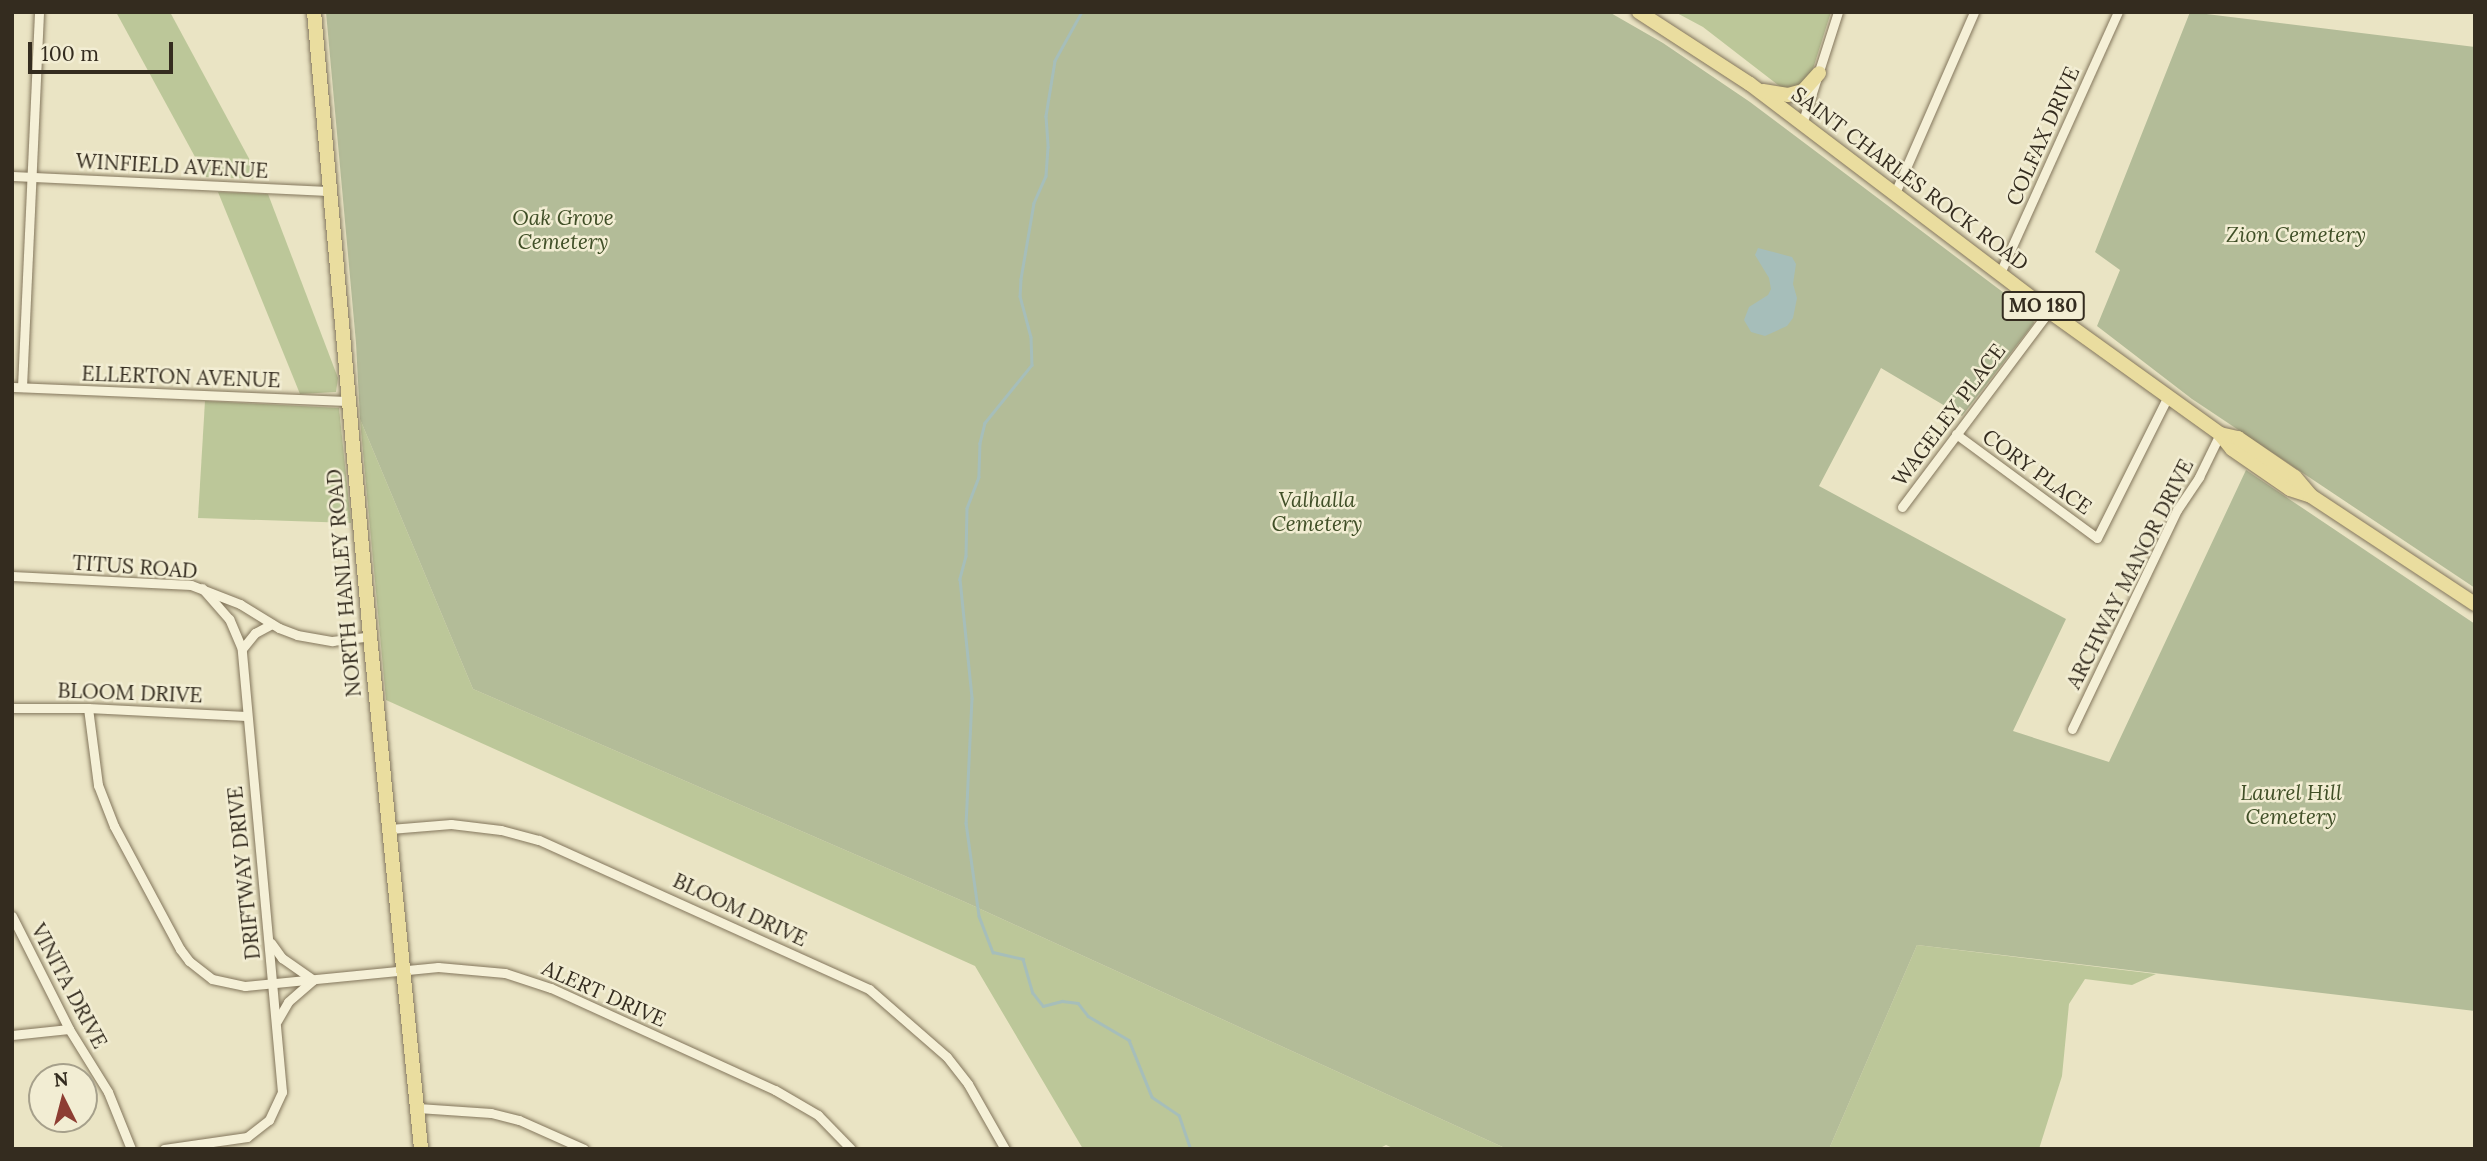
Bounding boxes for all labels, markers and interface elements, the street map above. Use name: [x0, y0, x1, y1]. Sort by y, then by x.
scale bar: [32, 28, 177, 72]
text: 100 m: [41, 40, 99, 67]
street label: COLFAX DRIVE: [2001, 63, 2085, 209]
street label: SAINT CHARLES ROCK ROAD: [1787, 82, 2033, 276]
street label: WINFIELD AVENUE: [75, 148, 269, 184]
park label: Oak Grove Cemetery: [512, 205, 614, 255]
park label: Zion Cemetery: [2226, 222, 2366, 248]
road number: MO 180: [2001, 290, 2085, 322]
street label: WAGELEY PLACE: [1887, 339, 2011, 491]
street label: ELLERTON AVENUE: [81, 361, 281, 393]
street label: CORY PLACE: [1977, 424, 2097, 520]
street label: ARCHWAY MANOR DRIVE: [2061, 455, 2199, 693]
street label: NORTH HANLEY ROAD: [321, 468, 367, 698]
park label: Valhalla Cemetery: [1271, 487, 1363, 537]
street label: TITUS ROAD: [72, 550, 198, 584]
street label: BLOOM DRIVE: [57, 678, 203, 708]
park label: Laurel Hill Cemetery: [2240, 780, 2342, 830]
street label: DRIFTWAY DRIVE: [222, 785, 266, 961]
street label: BLOOM DRIVE: [669, 868, 811, 952]
street label: VINITA DRIVE: [26, 919, 112, 1053]
street label: ALERT DRIVE: [538, 955, 670, 1033]
north arrow: [28, 1063, 98, 1133]
text: N: [52, 1066, 70, 1092]

